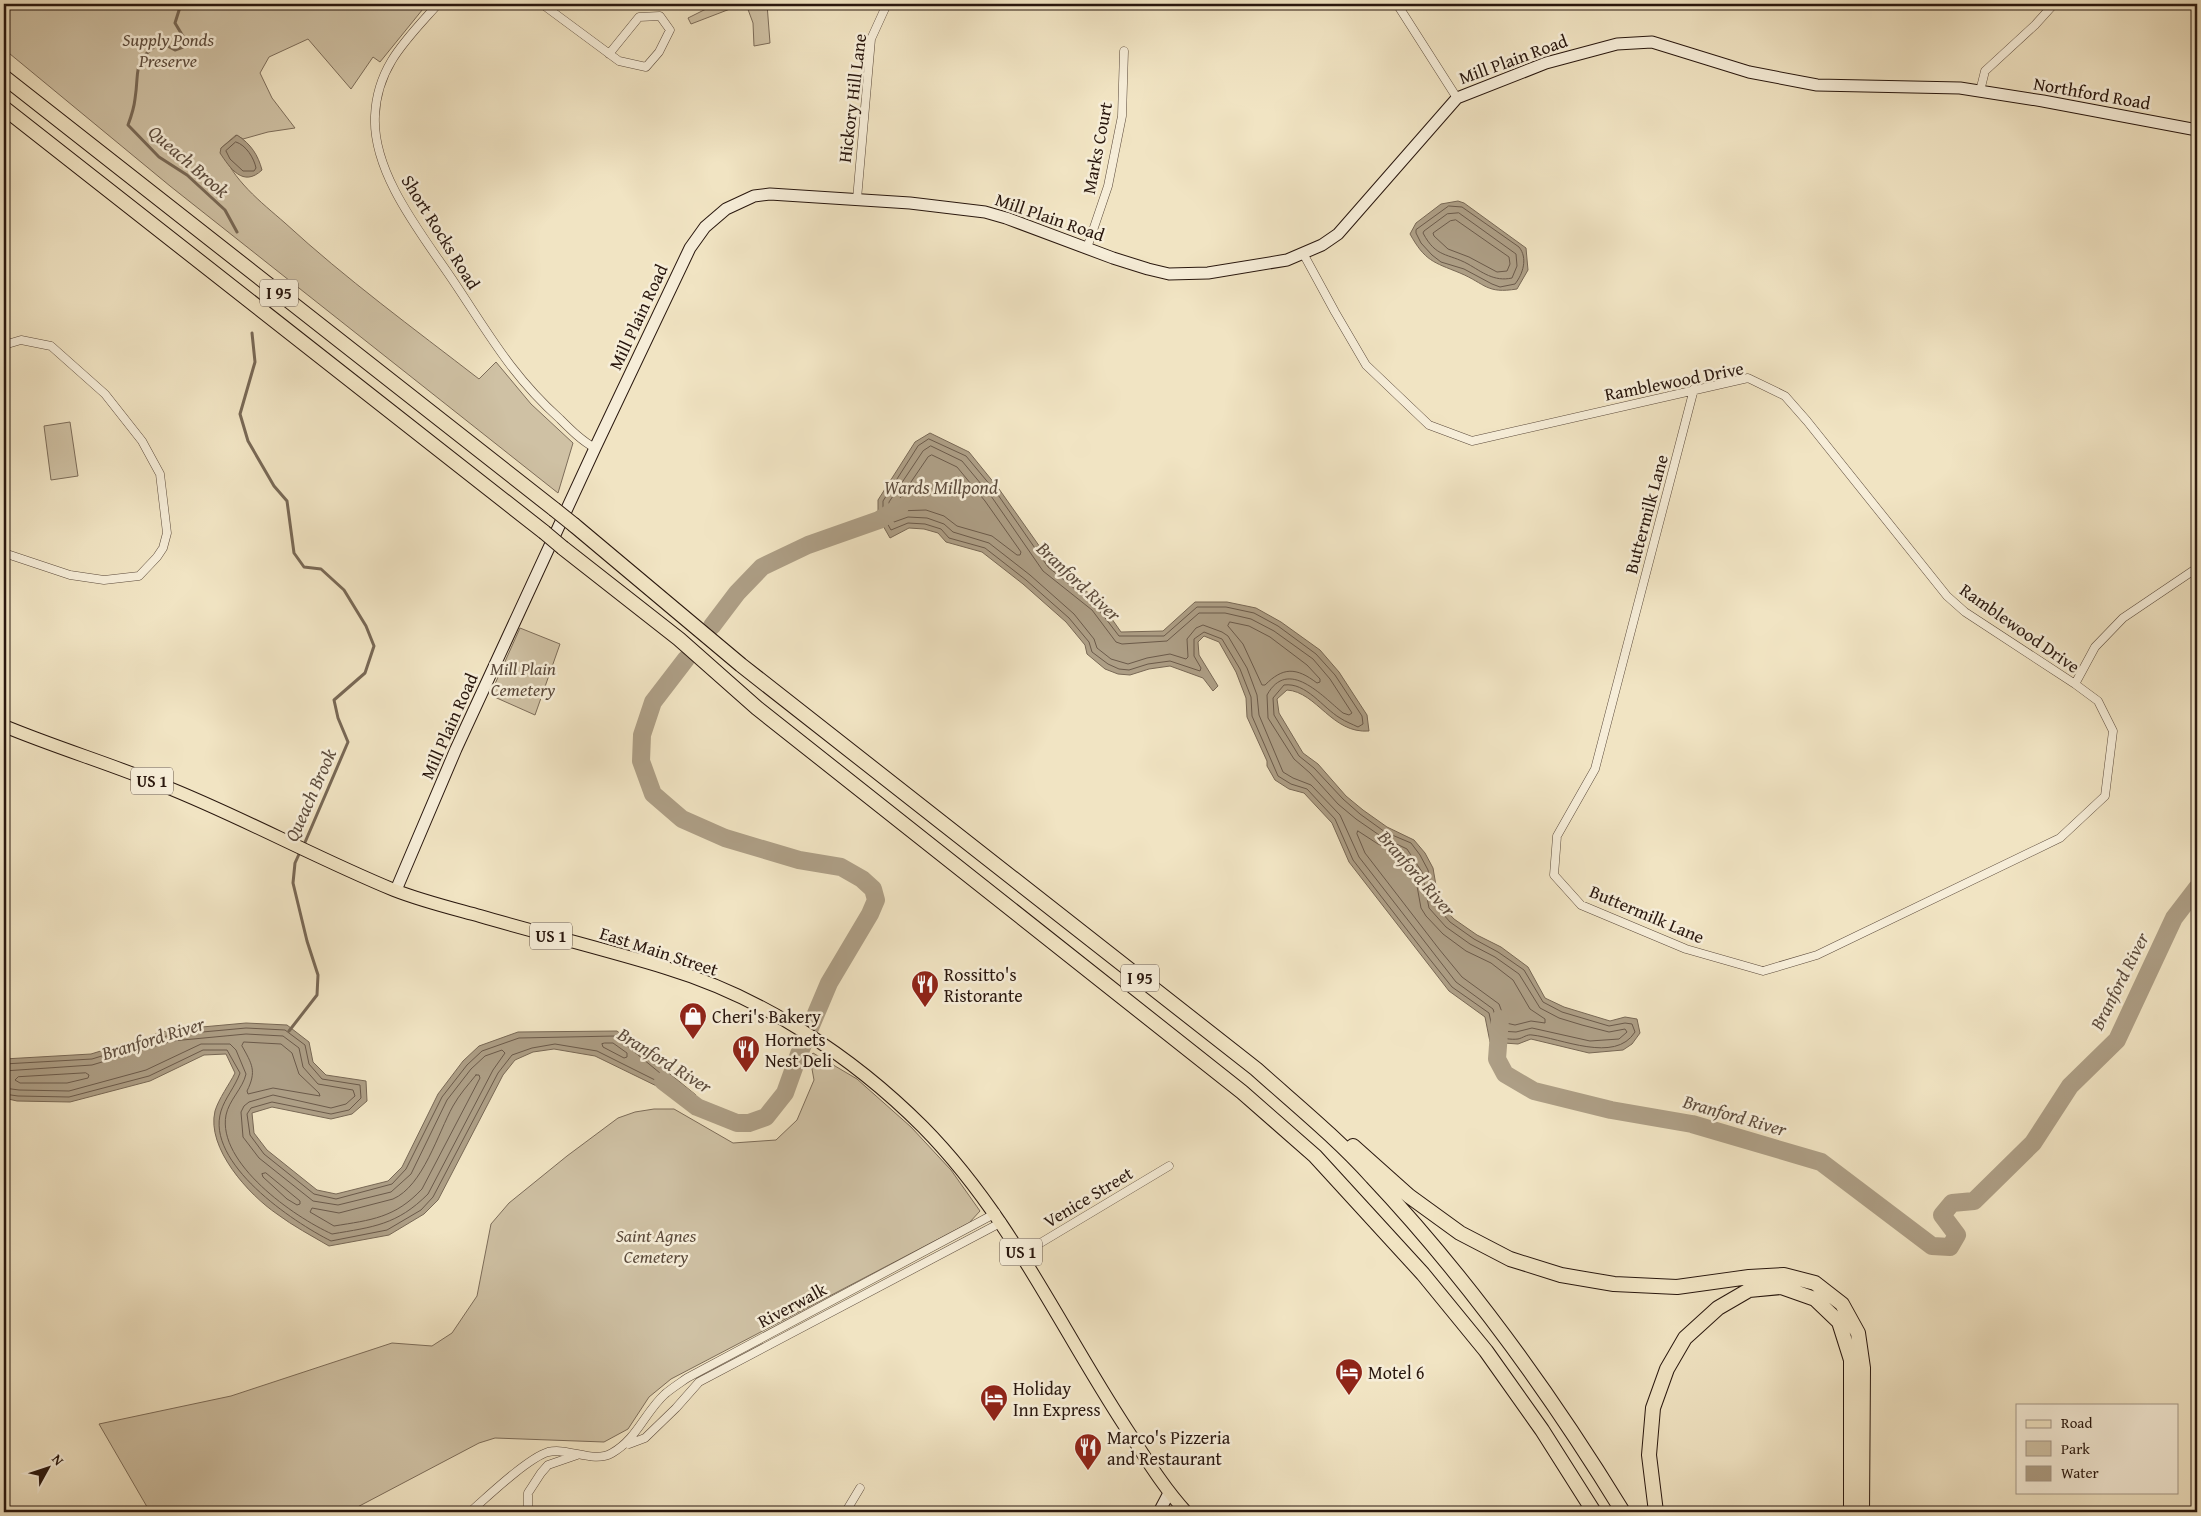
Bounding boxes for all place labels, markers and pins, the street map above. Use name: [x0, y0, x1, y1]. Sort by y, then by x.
place label: Rossitto's Ristorante: [944, 961, 1023, 1009]
restaurant icon: Rossitto's Ristorante: [910, 969, 940, 1008]
shop icon: Cheri's Bakery: [678, 1001, 708, 1040]
place label: Cheri's Bakery: [712, 1003, 821, 1030]
place label: Hornets Nest Deli: [765, 1026, 832, 1074]
restaurant icon: Hornets Nest Deli: [731, 1034, 761, 1073]
hotel icon: Motel 6: [1334, 1357, 1364, 1396]
place label: Motel 6: [1368, 1359, 1424, 1386]
place label: Holiday Inn Express: [1013, 1375, 1101, 1423]
hotel icon: Holiday Inn Express: [979, 1383, 1009, 1422]
place label: Marco's Pizzeria and Restaurant: [1107, 1424, 1231, 1472]
restaurant icon: Marco's Pizzeria and Restaurant: [1073, 1432, 1103, 1471]

